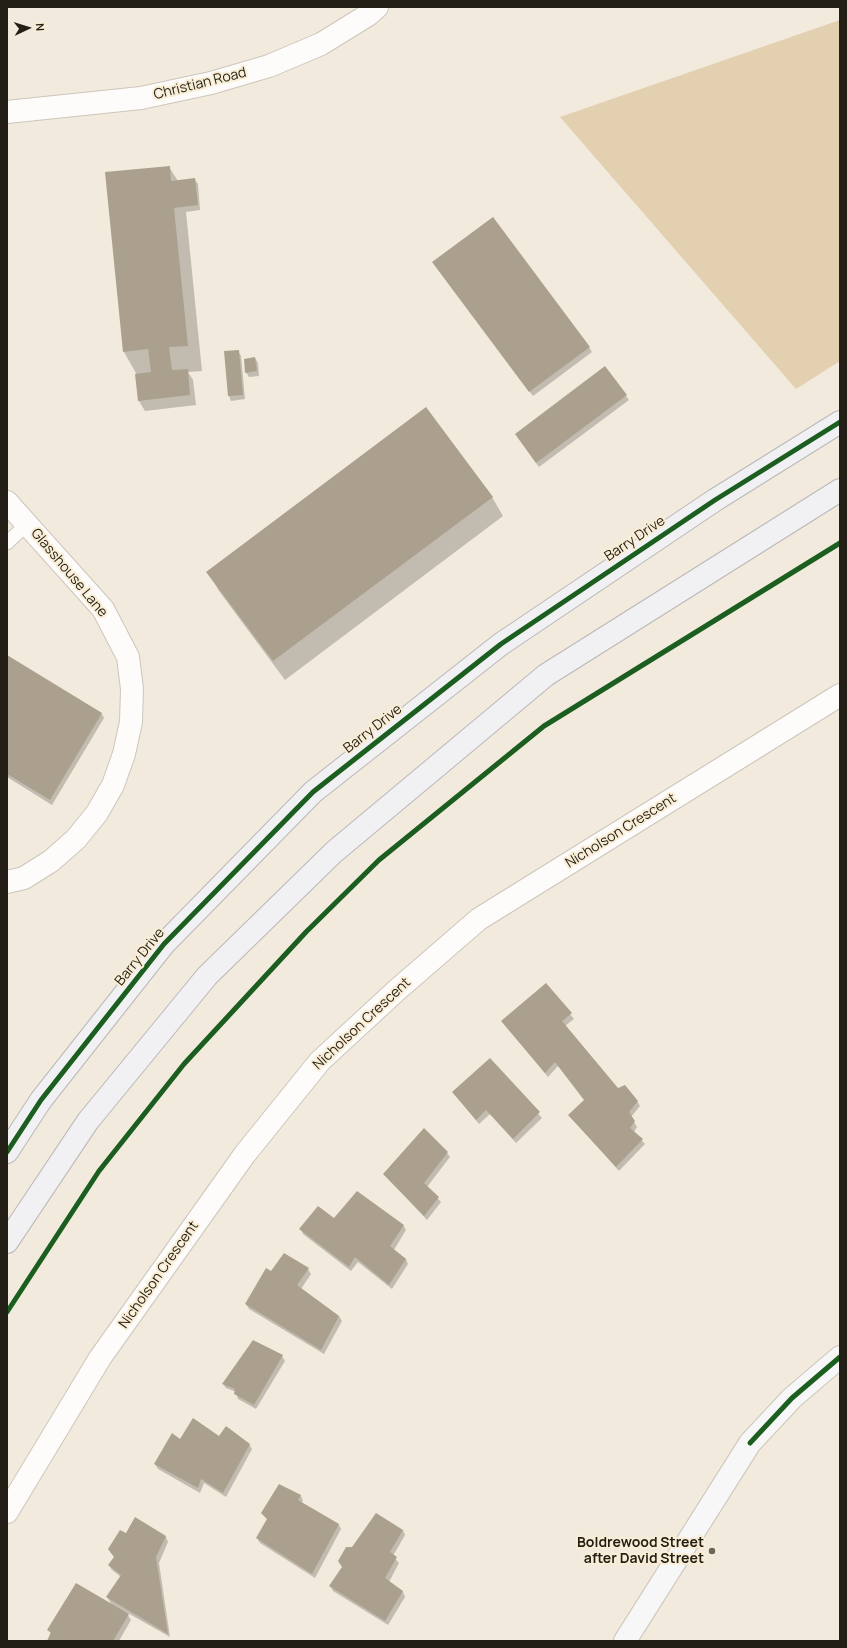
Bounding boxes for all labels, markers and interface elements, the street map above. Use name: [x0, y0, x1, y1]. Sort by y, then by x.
north arrow: [8, 8, 48, 48]
text: N: [33, 23, 48, 32]
street label: Christian Road: [152, 64, 248, 104]
street label: Barry Drive: [602, 513, 668, 565]
street label: Glasshouse Lane: [27, 525, 111, 621]
street label: Barry Drive: [341, 701, 405, 757]
street label: Nicholson Crescent: [563, 790, 679, 872]
street label: Barry Drive: [112, 925, 168, 989]
street label: Nicholson Crescent: [310, 975, 414, 1073]
street label: Nicholson Crescent: [116, 1218, 202, 1332]
place label: Boldrewood Street after David Street: [577, 1535, 704, 1568]
marker: Boldrewood Street after David Street: [707, 1546, 717, 1556]

